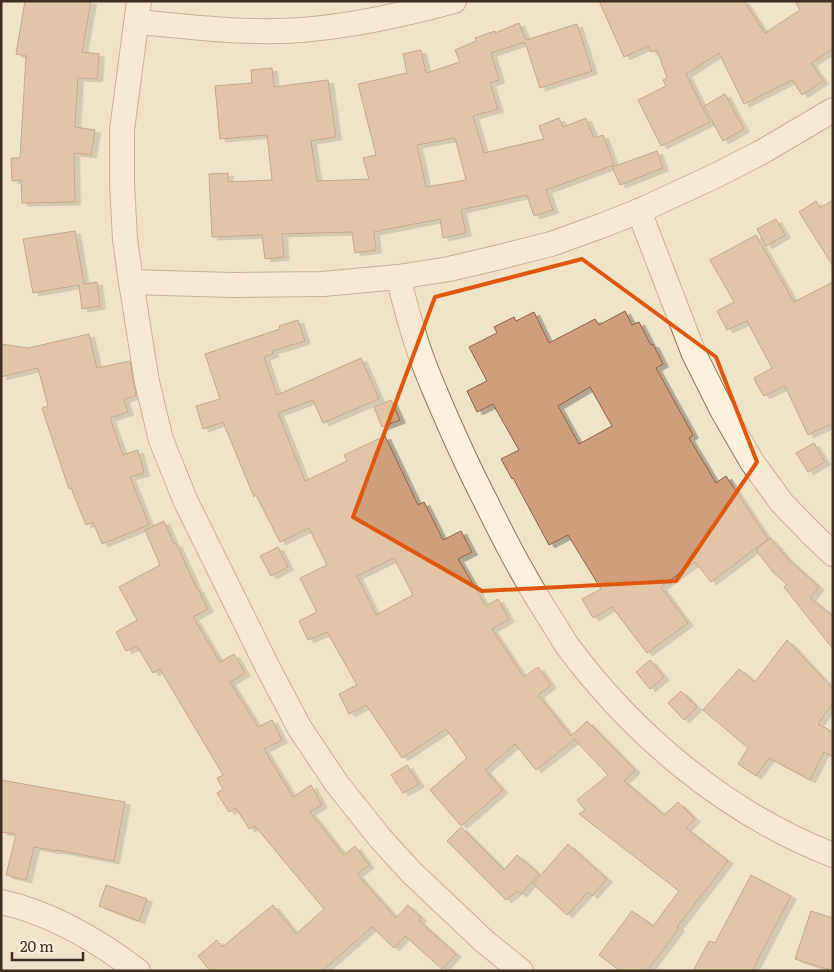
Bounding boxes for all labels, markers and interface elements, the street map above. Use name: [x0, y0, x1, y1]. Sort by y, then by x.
scale bar: [12, 930, 84, 962]
text: 20 m: [20, 934, 54, 957]

